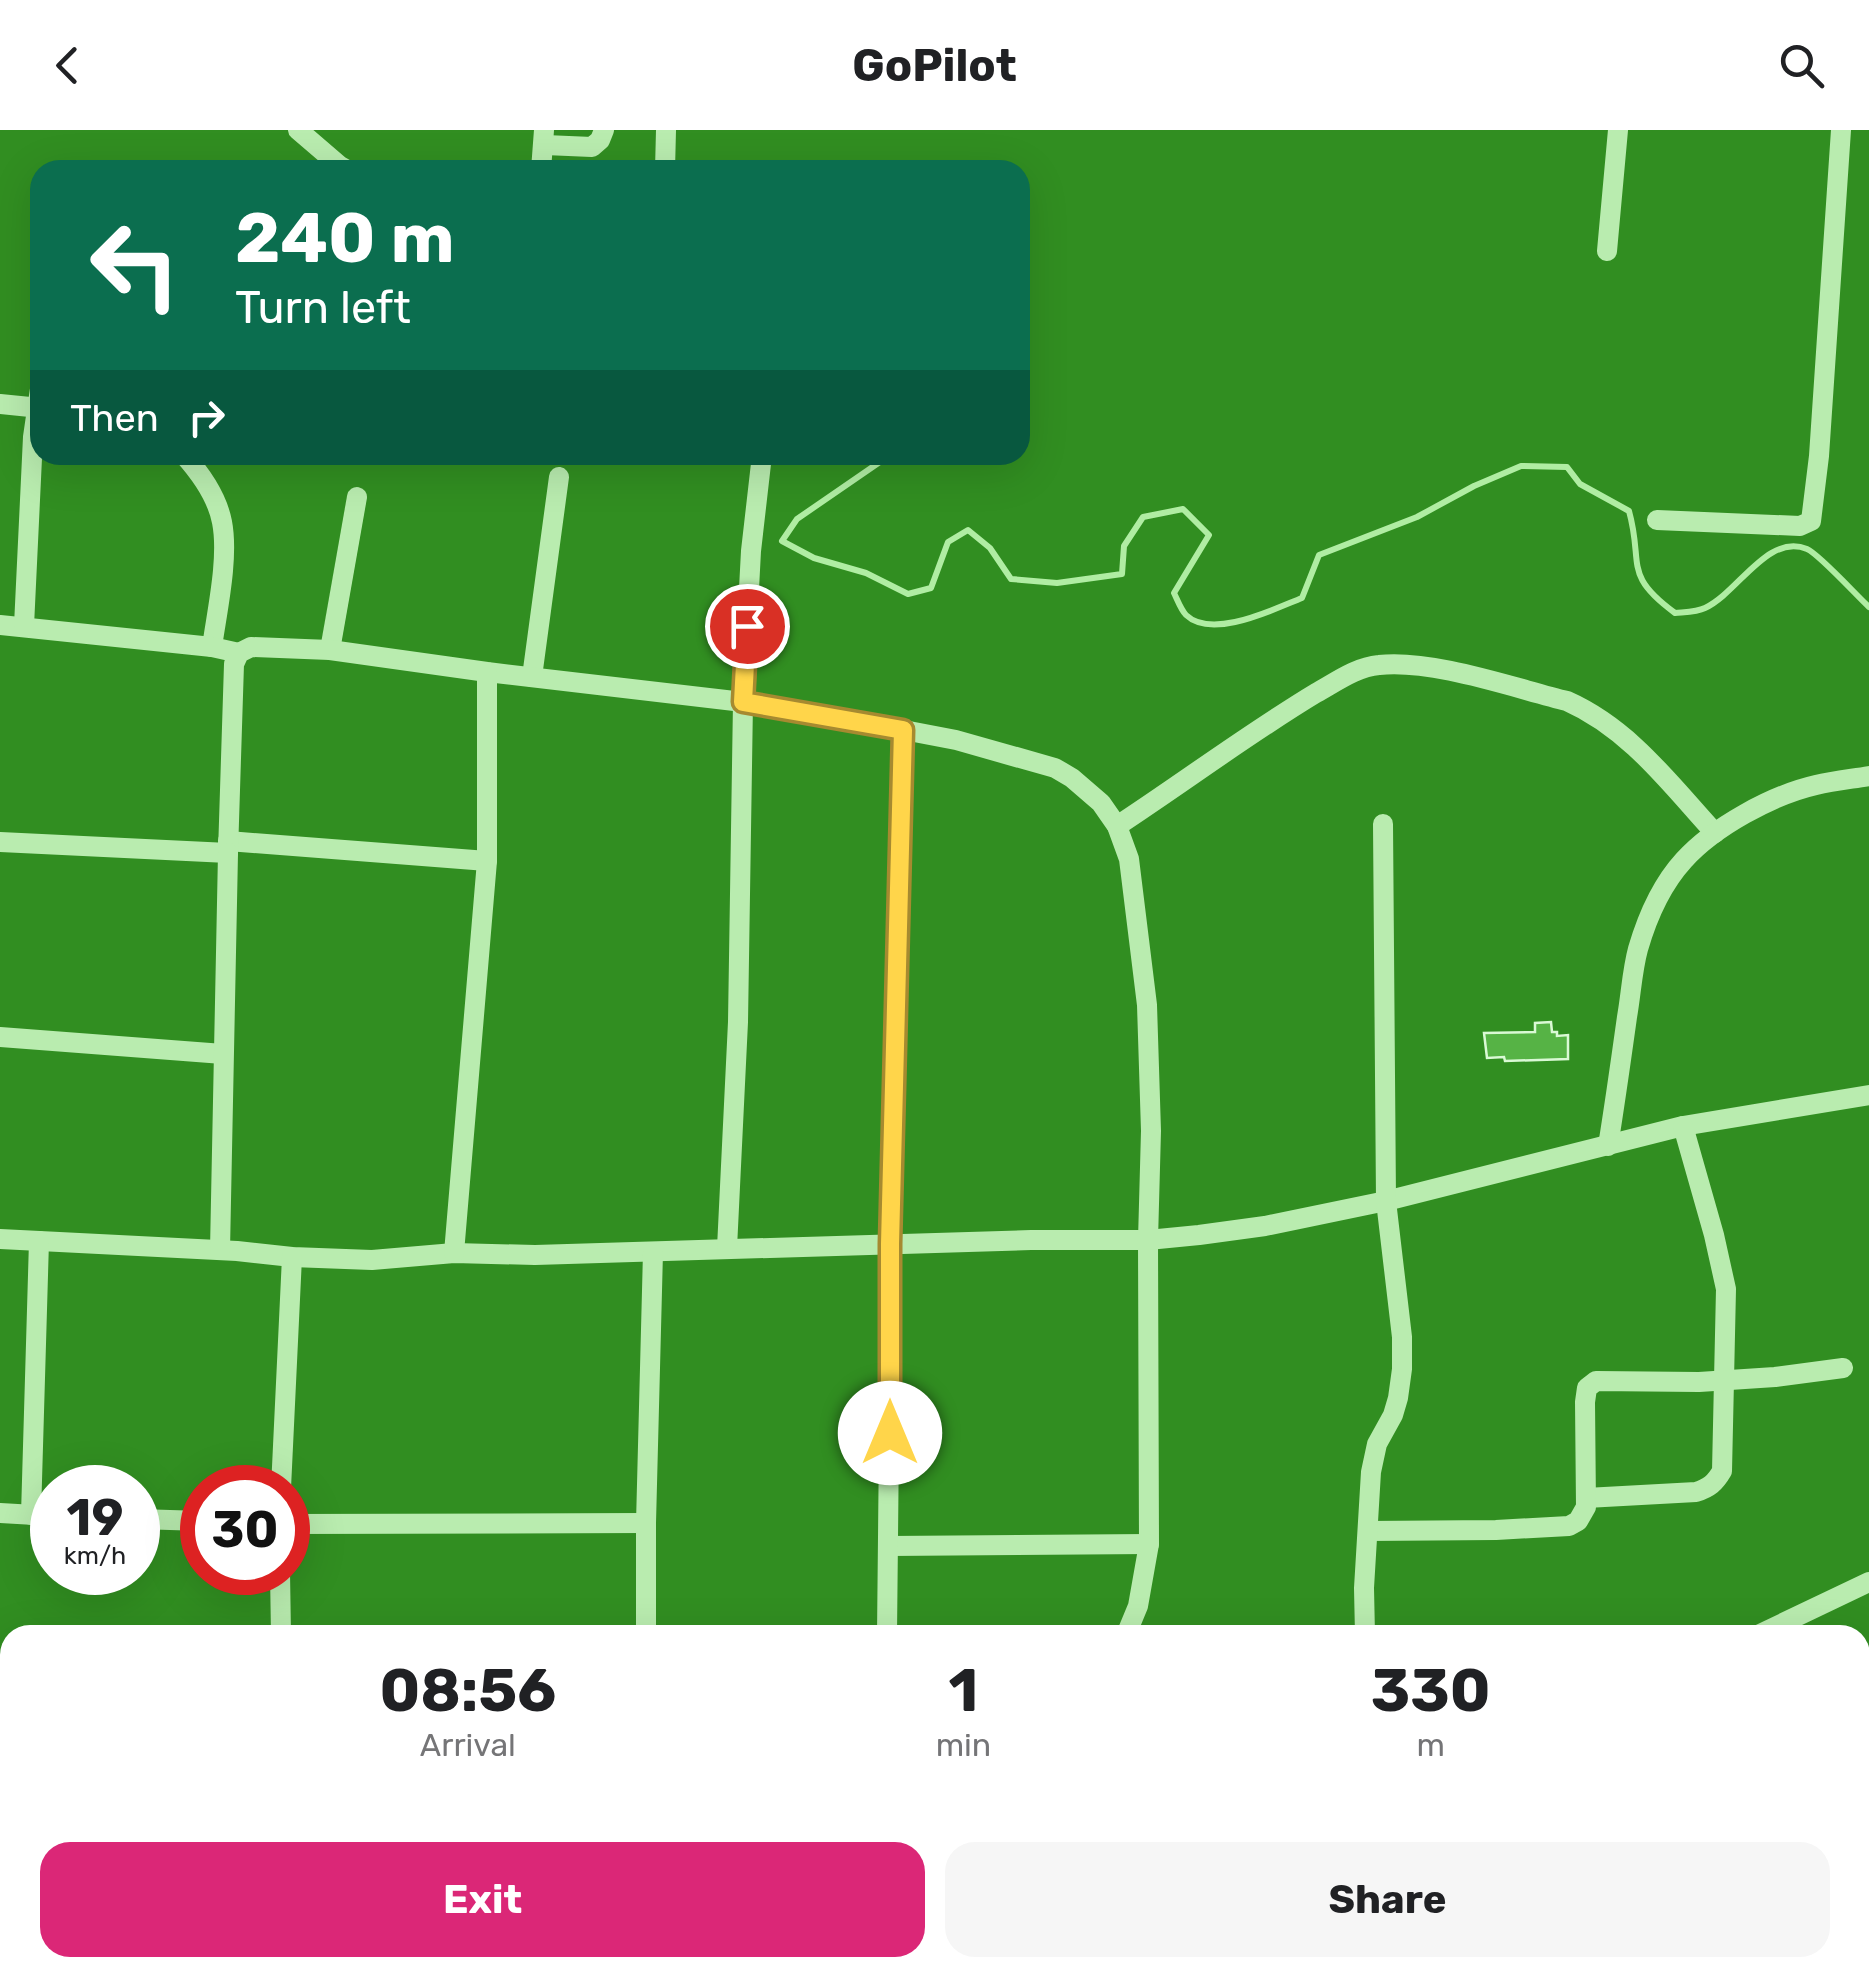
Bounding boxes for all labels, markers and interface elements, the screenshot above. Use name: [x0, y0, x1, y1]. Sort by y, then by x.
icon: back: [40, 38, 95, 93]
icon: search: [1774, 38, 1829, 93]
text: GoPilot: [852, 39, 1017, 92]
text: 240 m: [235, 197, 455, 280]
icon: left: [70, 200, 200, 330]
text: Turn left: [235, 281, 411, 334]
icon: right: [179, 390, 234, 445]
text: Then: [70, 395, 159, 441]
pin: [705, 584, 790, 669]
icon: arrive: [720, 599, 775, 654]
position arrow: [838, 1381, 942, 1485]
speed limit sign: 30: [180, 1465, 310, 1595]
text: 19: [67, 1488, 123, 1548]
text: km/h: [64, 1541, 126, 1570]
text: 08:56: [379, 1655, 556, 1726]
text: 1: [949, 1655, 978, 1726]
text: 330: [1371, 1655, 1491, 1726]
text: Arrival: [420, 1726, 516, 1764]
text: min: [936, 1726, 991, 1764]
text: m: [1416, 1726, 1445, 1764]
button: Exit: [40, 1842, 925, 1957]
button: Share: [945, 1842, 1830, 1957]

